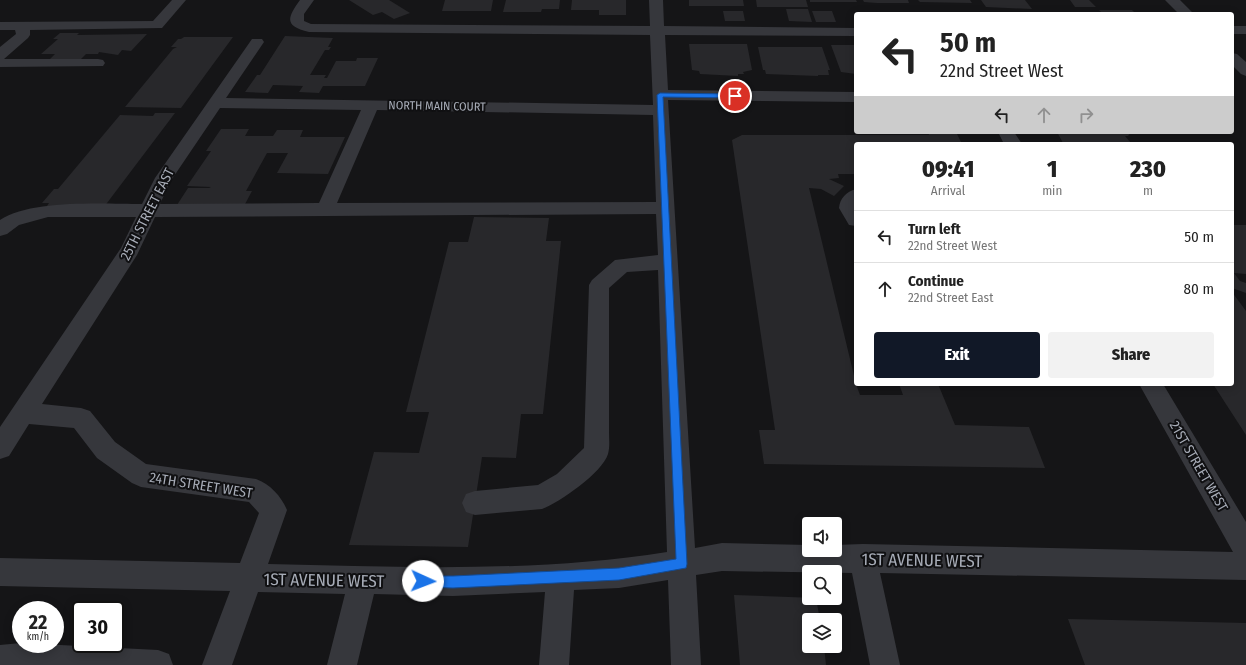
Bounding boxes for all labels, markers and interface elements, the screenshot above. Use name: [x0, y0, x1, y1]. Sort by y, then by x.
text: 50 m: [940, 26, 996, 59]
icon: left: [874, 28, 926, 80]
text: 22nd Street West: [940, 60, 1064, 82]
pin: [718, 79, 752, 113]
icon: arrive: [724, 85, 746, 107]
street label: NORTH MAIN COURT: [388, 98, 486, 114]
icon: left: [991, 104, 1013, 126]
icon: ahead: [1033, 104, 1055, 126]
icon: right: [1075, 104, 1097, 126]
text: 09:41: [922, 155, 974, 183]
text: 1: [1047, 155, 1057, 183]
text: 230: [1130, 155, 1166, 183]
street label: 25TH STREET EAST: [117, 165, 178, 263]
text: Arrival: [931, 183, 965, 198]
text: min: [1042, 183, 1062, 198]
text: m: [1143, 183, 1153, 198]
text: Turn left: [908, 220, 961, 238]
icon: left: [874, 226, 896, 248]
text: 50 m: [1184, 228, 1214, 246]
text: 22nd Street West: [908, 238, 997, 253]
text: Continue: [908, 272, 964, 290]
icon: ahead: [874, 278, 896, 300]
text: 80 m: [1184, 280, 1214, 298]
text: 22nd Street East: [908, 290, 993, 305]
button: Exit: [874, 332, 1040, 378]
button: Share: [1048, 332, 1214, 378]
street label: 21ST STREET WEST: [1166, 418, 1232, 515]
street label: 24TH STREET WEST: [148, 469, 254, 502]
map controls: [802, 517, 842, 653]
button: sound: [802, 517, 842, 557]
street label: 1ST AVENUE WEST: [861, 549, 983, 572]
position arrow: [402, 560, 444, 602]
button: search: [802, 565, 842, 605]
street label: 1ST AVENUE WEST: [263, 569, 385, 592]
speed limit sign: 30: [72, 601, 124, 653]
text: 22: [29, 610, 47, 634]
button: layers: [802, 613, 842, 653]
text: km/h: [27, 631, 49, 643]

